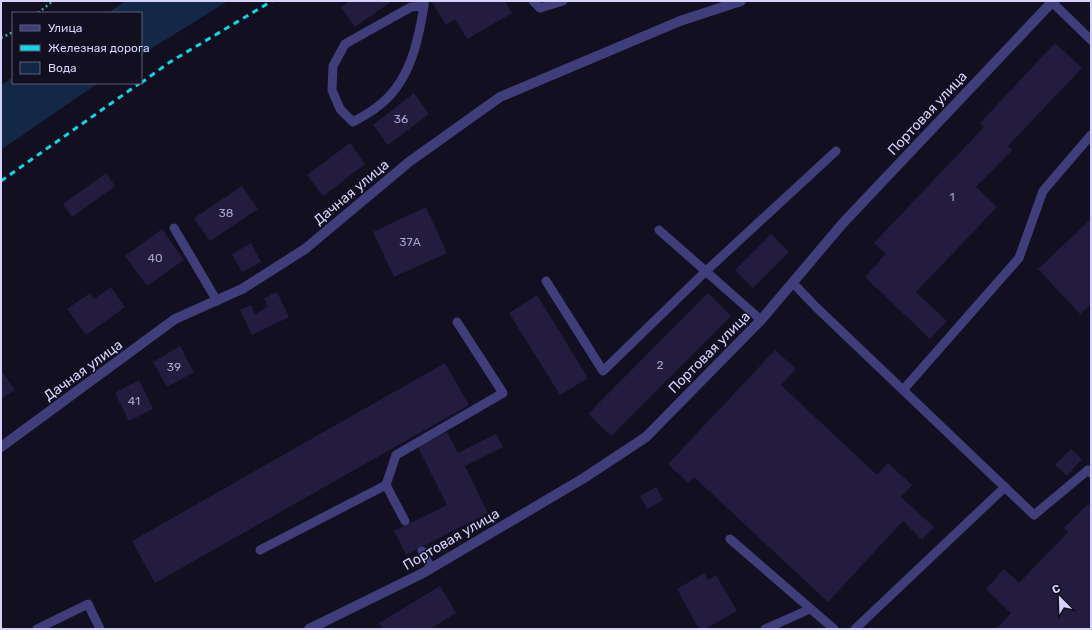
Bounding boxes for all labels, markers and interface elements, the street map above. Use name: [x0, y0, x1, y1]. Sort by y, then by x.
legend: [12, 12, 142, 84]
text: Улица: [48, 21, 82, 35]
text: Железная дорога: [48, 41, 150, 55]
text: Вода: [48, 61, 77, 75]
street label: Портовая улица: [884, 68, 971, 159]
house number: 36: [394, 112, 408, 126]
street label: Дачная улица: [310, 156, 392, 229]
house number: 1: [949, 190, 955, 204]
house number: 38: [219, 206, 233, 220]
house number: 37А: [399, 235, 421, 249]
house number: 40: [147, 251, 163, 265]
street label: Портовая улица: [665, 308, 754, 397]
street label: Дачная улица: [41, 336, 126, 405]
house number: 2: [656, 358, 664, 372]
house number: 39: [167, 360, 181, 374]
house number: 41: [128, 394, 140, 408]
street label: Портовая улица: [400, 505, 502, 574]
north arrow: [1040, 578, 1080, 618]
text: С: [1050, 582, 1063, 597]

